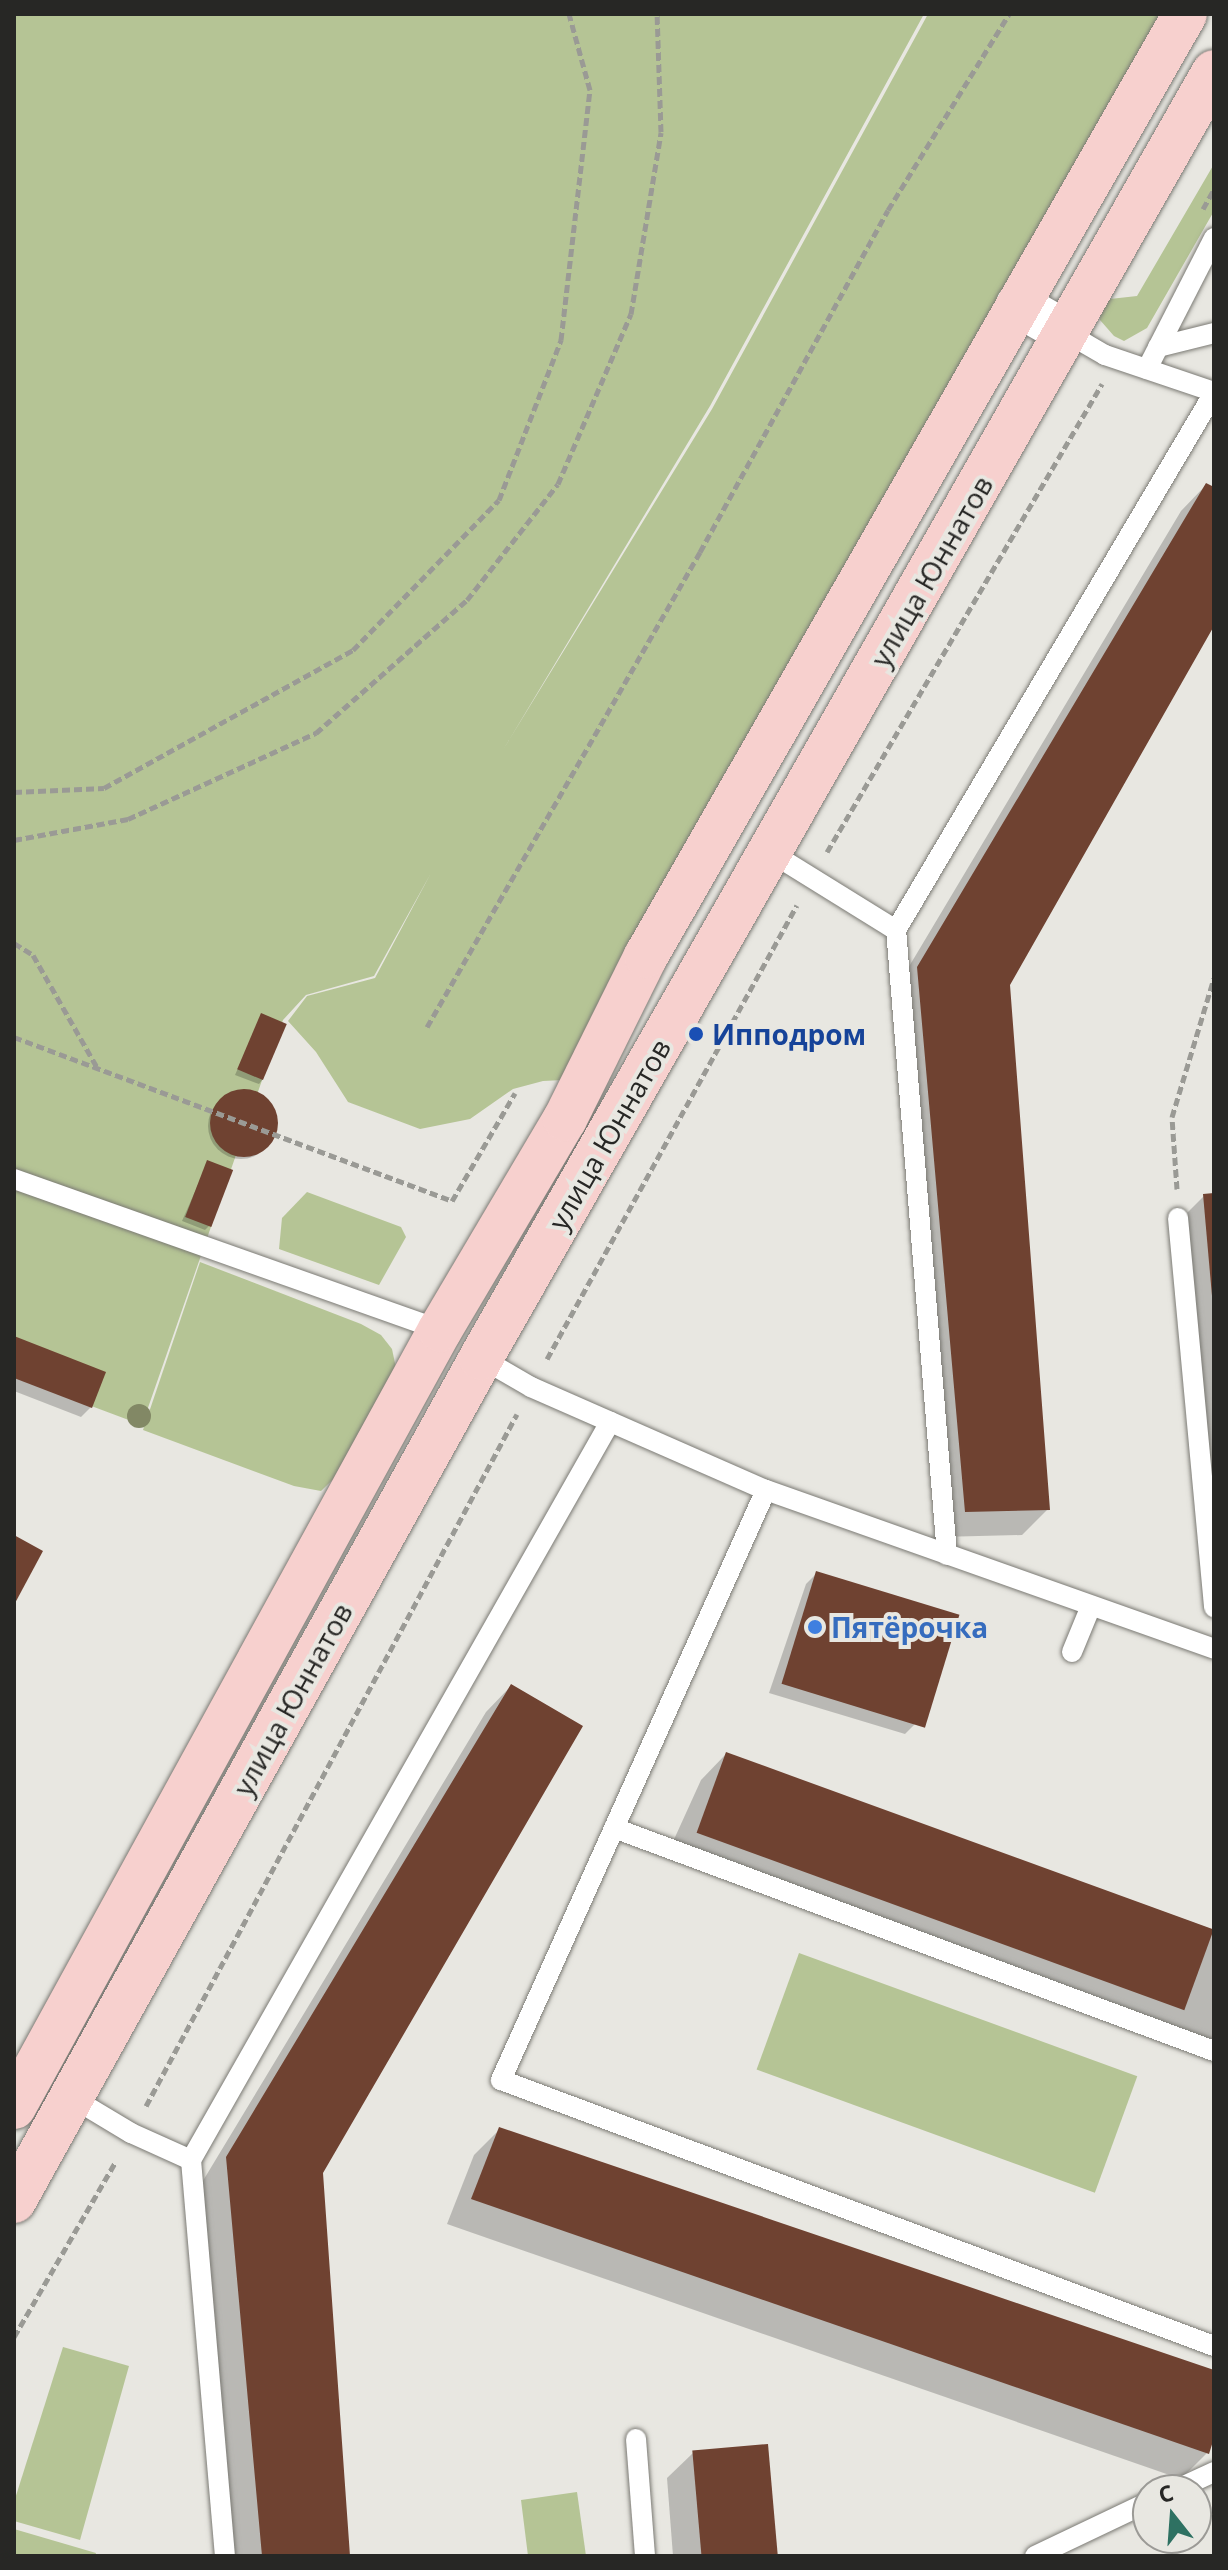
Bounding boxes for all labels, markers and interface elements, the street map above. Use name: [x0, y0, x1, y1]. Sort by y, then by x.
street label: улица Юннатов: [863, 470, 999, 672]
place label: Ипподром: [712, 1017, 866, 1051]
marker: Ипподром: [687, 1025, 705, 1043]
street label: улица Юннатов: [541, 1033, 677, 1235]
street label: улица Юннатов: [225, 1597, 359, 1801]
place label: Пятёрочка: [831, 1610, 988, 1644]
marker: Пятёрочка: [806, 1618, 824, 1636]
north arrow: [1132, 2474, 1212, 2554]
text: С: [1154, 2477, 1177, 2509]

